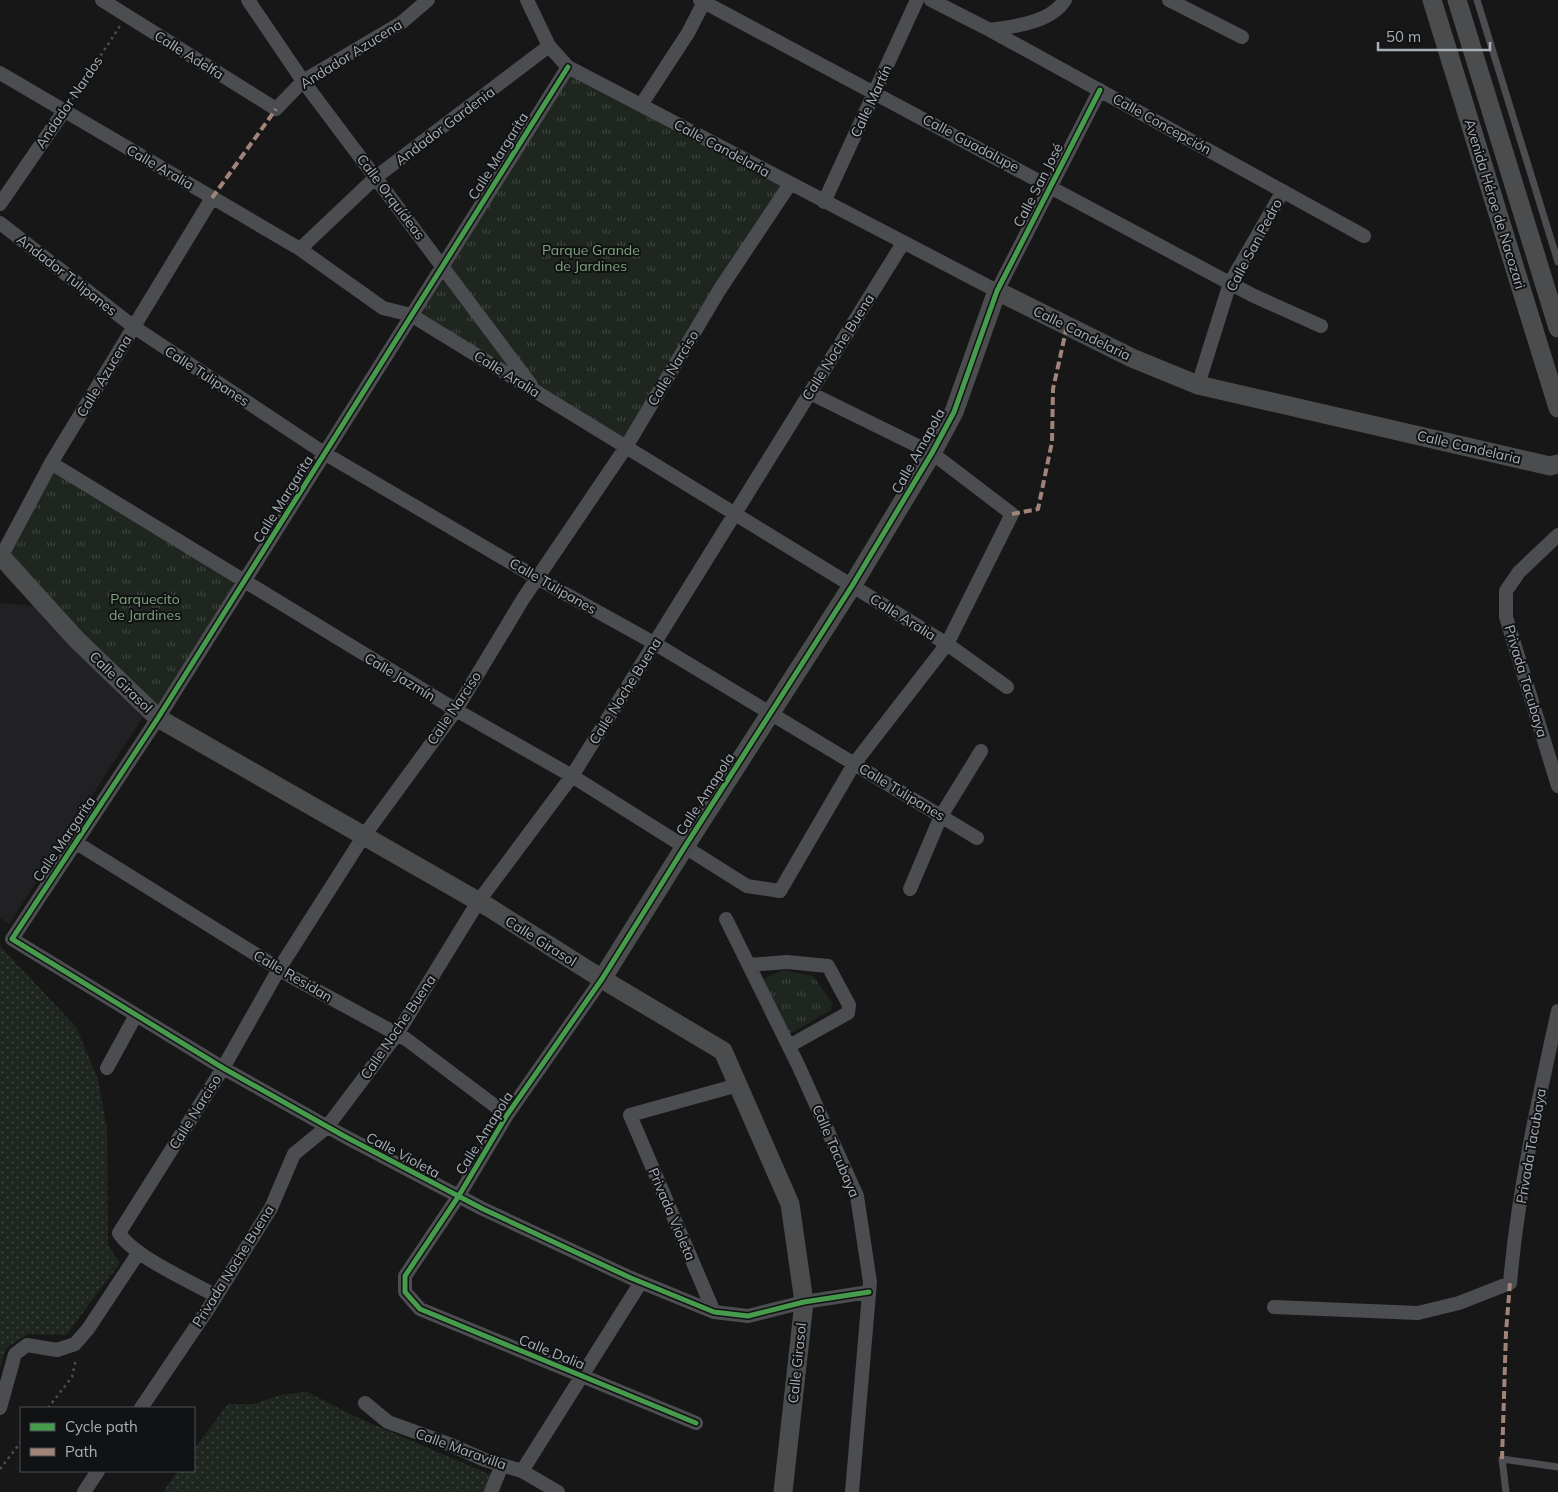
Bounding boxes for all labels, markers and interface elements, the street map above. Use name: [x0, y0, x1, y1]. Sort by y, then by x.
street label: Andador Azucena: [297, 15, 405, 93]
scale bar: [1378, 20, 1490, 52]
street label: Calle Adelfa: [151, 27, 227, 83]
text: 50 m: [1386, 27, 1421, 46]
street label: Andador Nardos: [31, 52, 107, 152]
street label: Calle Martín: [846, 62, 896, 140]
street label: Andador Gardenia: [392, 83, 498, 169]
street label: Calle Concepción: [1109, 89, 1215, 159]
street label: Calle Margarita: [464, 109, 532, 203]
street label: Calle Guadalupe: [920, 110, 1022, 176]
street label: Calle Candelaria: [671, 115, 773, 181]
street label: Avenida Héroe de Nacozari: [1461, 117, 1529, 291]
street label: Calle San José: [1009, 140, 1067, 230]
street label: Calle Aralia: [123, 141, 197, 193]
street label: Calle Orquídeas: [353, 151, 429, 243]
street label: Calle San Pedro: [1222, 196, 1286, 294]
street label: Andador Tulipanes: [13, 230, 121, 320]
park label: Parque Grande de Jardines: [542, 241, 640, 275]
street label: Calle Noche Buena: [798, 290, 878, 404]
street label: Calle Candelaria: [1030, 302, 1134, 364]
street label: Calle Narciso: [643, 327, 703, 409]
street label: Calle Azucena: [73, 332, 135, 420]
street label: Calle Tulipanes: [161, 342, 253, 410]
street label: Calle Aralia: [471, 347, 543, 401]
street label: Calle Amapola: [887, 405, 949, 497]
street label: Calle Candelaria: [1415, 426, 1523, 468]
street label: Calle Margarita: [249, 452, 317, 546]
street label: Calle Tulipanes: [506, 554, 600, 618]
park label: Parquecito de Jardines: [109, 590, 181, 624]
street label: Calle Aralia: [867, 590, 939, 644]
street label: Privada Tacubaya: [1500, 623, 1552, 739]
street label: Calle Noche Buena: [585, 634, 665, 748]
street label: Calle Girasol: [86, 647, 156, 717]
street label: Calle Jazmín: [361, 649, 439, 705]
street label: Calle Narciso: [423, 668, 485, 748]
street label: Calle Amapola: [672, 749, 738, 839]
street label: Calle Tulipanes: [856, 759, 948, 825]
street label: Calle Margarita: [29, 793, 99, 885]
street label: Calle Girasol: [502, 912, 580, 970]
street label: Calle Residan: [250, 946, 336, 1006]
street label: Calle Noche Buena: [356, 971, 440, 1083]
street label: Calle Narciso: [165, 1071, 225, 1153]
street label: Privada Tacubaya: [1512, 1087, 1550, 1205]
street label: Calle Amapola: [451, 1088, 517, 1178]
street label: Calle Tacubaya: [808, 1102, 864, 1200]
street label: Calle Violeta: [363, 1128, 443, 1182]
street label: Privada Violeta: [644, 1165, 700, 1263]
street label: Privada Noche Buena: [188, 1202, 278, 1330]
street label: Calle Girasol: [784, 1322, 810, 1404]
street label: Calle Dalia: [516, 1331, 588, 1373]
legend: [20, 1407, 195, 1472]
text: Cycle path: [65, 1417, 138, 1436]
street label: Calle Maravilla: [413, 1424, 509, 1474]
text: Path: [65, 1442, 97, 1461]

